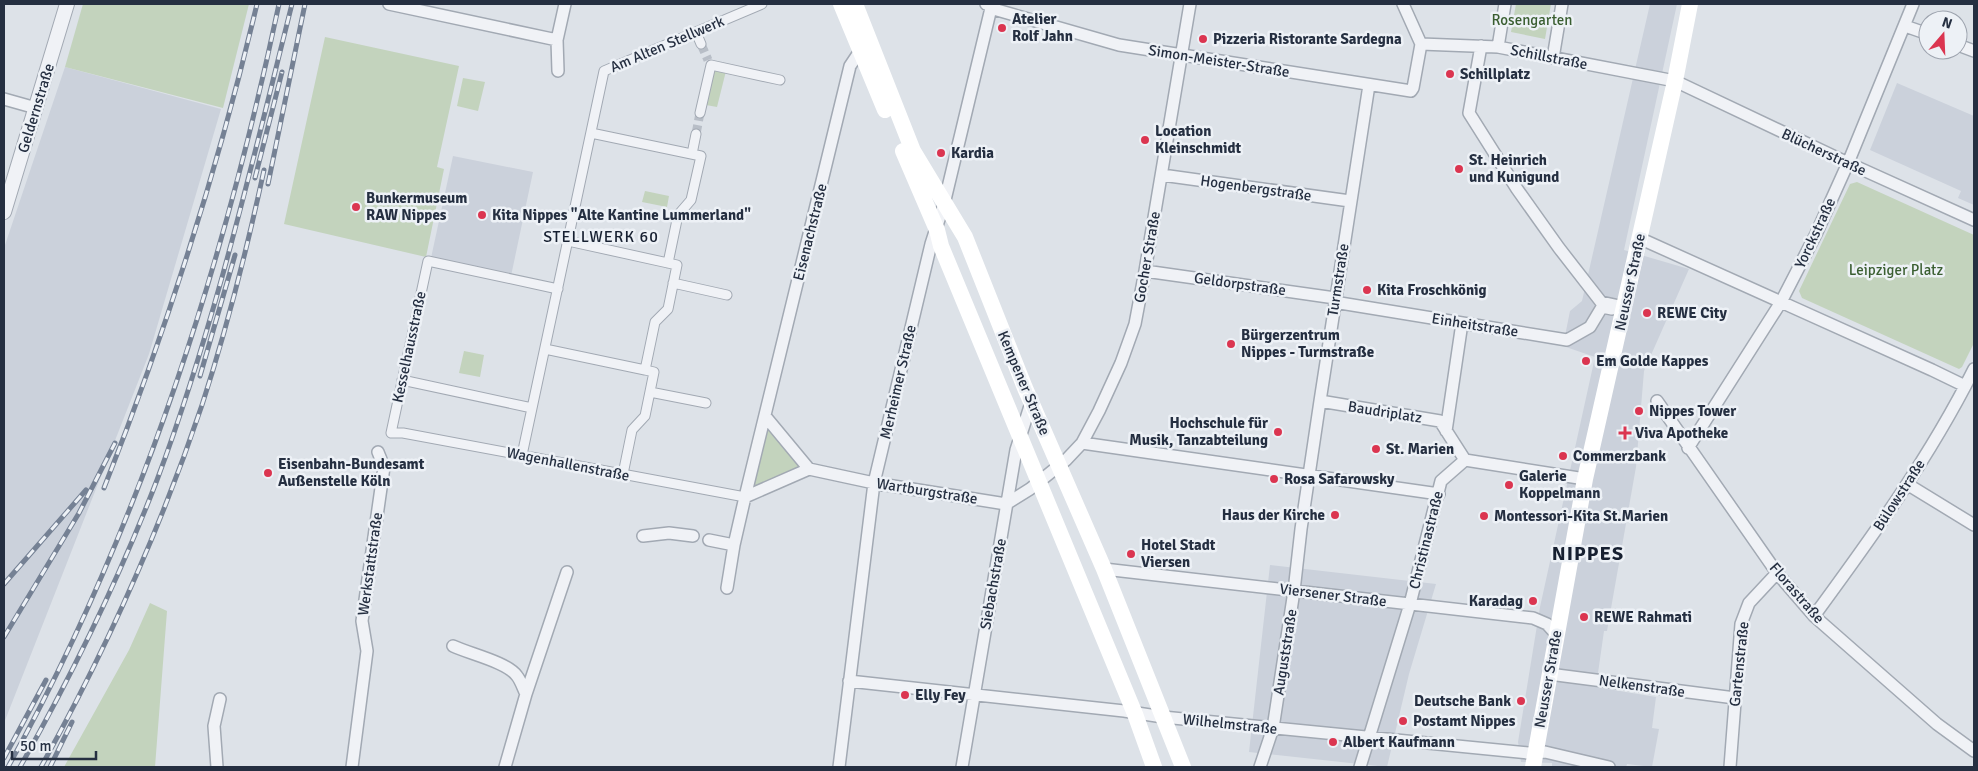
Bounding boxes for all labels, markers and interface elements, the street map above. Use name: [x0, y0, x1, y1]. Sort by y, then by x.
place label: Atelier Rolf Jahn: [1012, 10, 1073, 45]
north arrow: [1918, 10, 1968, 60]
park label: Rosengarten: [1491, 11, 1573, 29]
street label: Am Alten Stellwerk: [607, 12, 727, 76]
text: N: [1940, 14, 1954, 33]
marker: Atelier Rolf Jahn: [996, 22, 1008, 34]
place label: Pizzeria Ristorante Sardegna: [1213, 30, 1402, 48]
marker: Pizzeria Ristorante Sardegna: [1197, 33, 1209, 45]
street label: Simon-Meister-Straße: [1147, 41, 1291, 81]
street label: Schillstraße: [1509, 41, 1589, 73]
street label: Geldernstraße: [14, 61, 58, 155]
place label: Schillplatz: [1460, 65, 1531, 83]
marker: Schillplatz: [1444, 68, 1456, 80]
place label: Location Kleinschmidt: [1155, 122, 1242, 157]
street label: Blücherstraße: [1779, 125, 1869, 179]
marker: Location Kleinschmidt: [1139, 134, 1151, 146]
place label: Kardia: [951, 144, 994, 162]
marker: Kardia: [935, 147, 947, 159]
place label: St. Heinrich und Kunigund: [1469, 151, 1559, 186]
marker: St. Heinrich und Kunigund: [1453, 163, 1465, 175]
street label: Hogenbergstraße: [1199, 171, 1313, 205]
street label: Eisenachstraße: [789, 182, 831, 282]
place label: Bunkermuseum RAW Nippes: [366, 189, 467, 224]
street label: Yorckstraße: [1791, 195, 1839, 271]
marker: Bunkermuseum RAW Nippes: [350, 201, 362, 213]
place label: Kita Nippes "Alte Kantine Lummerland": [492, 206, 751, 224]
marker: Kita Nippes "Alte Kantine Lummerland": [476, 209, 488, 221]
street label: Gocher Straße: [1130, 210, 1164, 304]
district label: STELLWERK 60: [543, 227, 659, 247]
street label: Neusser Straße: [1611, 232, 1649, 332]
street label: Turmstraße: [1323, 242, 1353, 318]
park label: Leipziger Platz: [1849, 261, 1944, 279]
street label: Geldorpstraße: [1193, 269, 1287, 299]
place label: Kita Froschkönig: [1377, 281, 1487, 299]
marker: Kita Froschkönig: [1361, 284, 1373, 296]
street label: Kesselhausstraße: [388, 290, 430, 404]
place label: REWE City: [1657, 304, 1728, 322]
marker: REWE City: [1641, 307, 1653, 319]
street label: Einheitstraße: [1430, 309, 1520, 341]
street label: Merheimer Straße: [876, 323, 920, 441]
place label: Bürgerzentrum Nippes - Turmstraße: [1241, 326, 1374, 361]
street label: Kempener Straße: [994, 328, 1054, 438]
marker: Bürgerzentrum Nippes - Turmstraße: [1225, 338, 1237, 350]
place label: Em Golde Kappes: [1596, 352, 1709, 370]
marker: Em Golde Kappes: [1580, 355, 1592, 367]
street label: Baudriplatz: [1347, 397, 1424, 427]
place label: Nippes Tower: [1649, 402, 1736, 420]
marker: Nippes Tower: [1633, 405, 1645, 417]
place label: Hochschule für Musik, Tanzabteilung: [1129, 414, 1268, 449]
place label: Viva Apotheke: [1635, 424, 1728, 442]
marker: Hochschule für Musik, Tanzabteilung: [1272, 426, 1284, 438]
marker: Viva Apotheke: [1619, 427, 1631, 439]
place label: St. Marien: [1386, 440, 1454, 458]
street label: Wagenhallenstraße: [505, 443, 631, 485]
marker: St. Marien: [1370, 443, 1382, 455]
place label: Commerzbank: [1573, 447, 1666, 465]
marker: Commerzbank: [1557, 450, 1569, 462]
place label: Eisenbahn-Bundesamt Außenstelle Köln: [278, 455, 425, 490]
street label: Bülowstraße: [1869, 456, 1929, 534]
marker: Eisenbahn-Bundesamt Außenstelle Köln: [262, 467, 274, 479]
place label: Galerie Koppelmann: [1519, 467, 1600, 502]
place label: Rosa Safarowsky: [1284, 470, 1395, 488]
marker: Rosa Safarowsky: [1268, 473, 1280, 485]
street label: Wartburgstraße: [875, 474, 979, 508]
marker: Galerie Koppelmann: [1503, 479, 1515, 491]
street label: Christinastraße: [1405, 489, 1447, 591]
place label: Haus der Kirche: [1222, 506, 1325, 524]
place label: Montessori-Kita St.Marien: [1494, 507, 1668, 525]
marker: Haus der Kirche: [1329, 509, 1341, 521]
marker: Montessori-Kita St.Marien: [1478, 510, 1490, 522]
street label: Werkstattstraße: [354, 511, 386, 617]
place label: Hotel Stadt Viersen: [1141, 536, 1216, 571]
street label: Siebachstraße: [976, 537, 1010, 631]
district label: NIPPES: [1552, 541, 1624, 566]
marker: Hotel Stadt Viersen: [1125, 548, 1137, 560]
street label: Florastraße: [1766, 559, 1828, 627]
street label: Viersener Straße: [1278, 579, 1388, 611]
place label: Karadag: [1469, 592, 1523, 610]
marker: Karadag: [1527, 595, 1539, 607]
street label: Auguststraße: [1269, 608, 1301, 696]
place label: REWE Rahmati: [1594, 608, 1692, 626]
marker: REWE Rahmati: [1578, 611, 1590, 623]
street label: Gartenstraße: [1726, 620, 1752, 708]
street label: Neusser Straße: [1531, 629, 1565, 729]
street label: Nelkenstraße: [1598, 671, 1686, 701]
place label: Elly Fey: [915, 686, 966, 704]
marker: Elly Fey: [899, 689, 911, 701]
place label: Deutsche Bank: [1414, 692, 1511, 710]
marker: Deutsche Bank: [1515, 695, 1527, 707]
street label: Wilhelmstraße: [1182, 710, 1278, 738]
place label: Postamt Nippes: [1413, 712, 1516, 730]
marker: Postamt Nippes: [1397, 715, 1409, 727]
scale bar: [12, 728, 96, 760]
place label: Albert Kaufmann: [1343, 733, 1455, 751]
marker: Albert Kaufmann: [1327, 736, 1339, 748]
text: 50 m: [20, 737, 51, 755]

